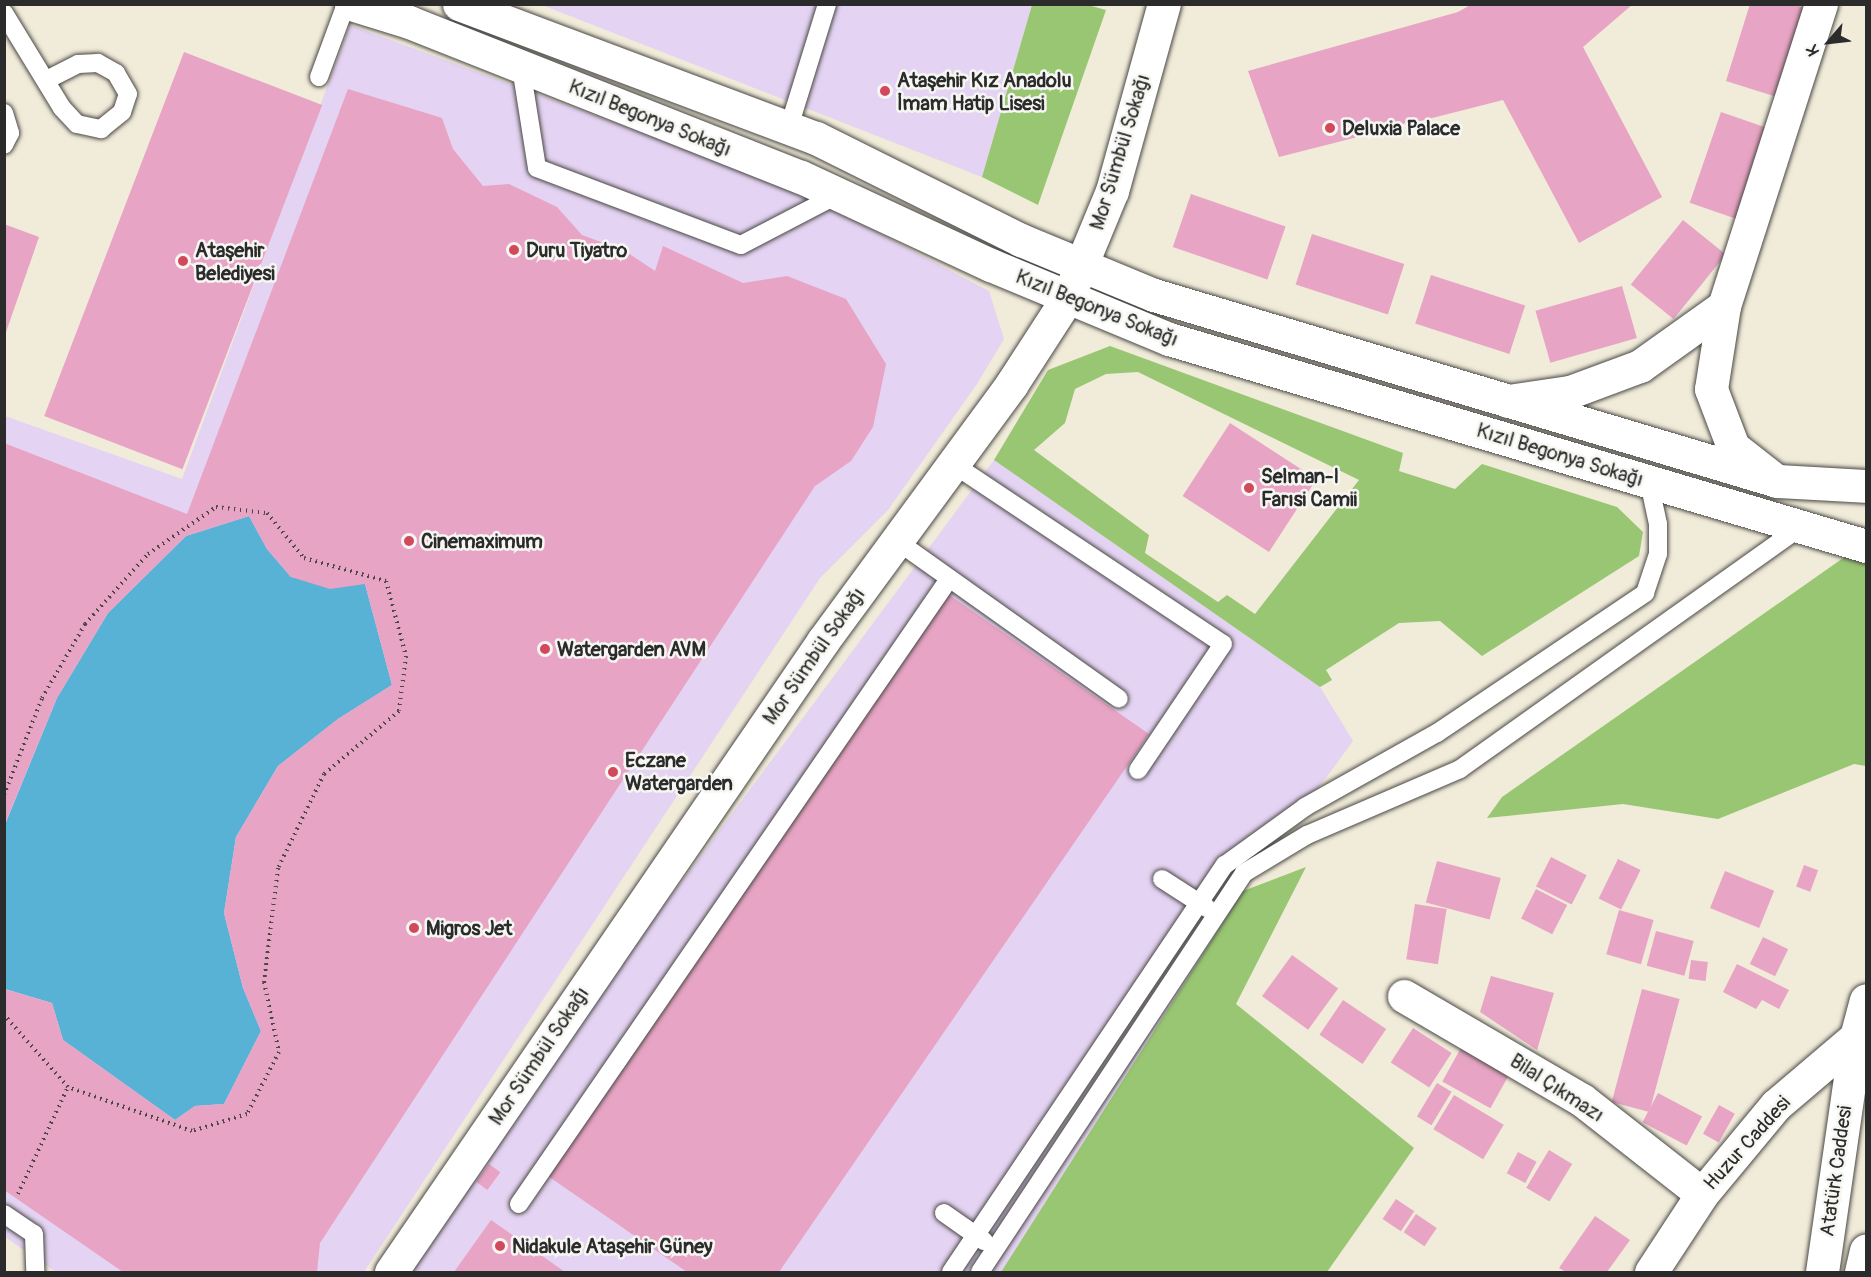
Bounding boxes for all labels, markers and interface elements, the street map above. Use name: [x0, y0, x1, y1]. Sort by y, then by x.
north arrow: [1799, 12, 1859, 72]
text: K: [1802, 41, 1824, 59]
place label: Ataşehir Kız Anadolu İmam Hatip Lisesi: [897, 68, 1072, 115]
street label: Mor Sümbül Sokağı: [1085, 71, 1155, 233]
street label: Kızıl Begonya Sokağı: [565, 74, 735, 162]
marker: Ataşehir Kız Anadolu İmam Hatip Lisesi: [878, 84, 892, 98]
place label: Deluxia Palace: [1342, 116, 1460, 140]
marker: Deluxia Palace: [1323, 121, 1337, 135]
place label: Ataşehir Belediyesi: [195, 238, 275, 285]
place label: Duru Tiyatro: [526, 238, 627, 262]
marker: Duru Tiyatro: [507, 243, 521, 257]
marker: Ataşehir Belediyesi: [176, 254, 190, 268]
street label: Kızıl Begonya Sokağı: [1012, 264, 1182, 352]
street label: Kızıl Begonya Sokağı: [1474, 418, 1646, 492]
place label: Selman-I Farısi Camii: [1261, 464, 1357, 511]
marker: Selman-I Farısi Camii: [1242, 481, 1256, 495]
place label: Cinemaximum: [421, 529, 543, 553]
marker: Cinemaximum: [402, 534, 416, 548]
street label: Mor Sümbül Sokağı: [758, 583, 870, 729]
place label: Watergarden AVM: [557, 637, 706, 661]
marker: Watergarden AVM: [538, 642, 552, 656]
place label: Eczane Watergarden: [625, 748, 733, 795]
marker: Eczane Watergarden: [606, 765, 620, 779]
place label: Migros Jet: [426, 916, 512, 940]
marker: Migros Jet: [407, 921, 421, 935]
street label: Mor Sümbül Sokağı: [484, 982, 594, 1130]
street label: Bilal Çıkmazı: [1506, 1049, 1608, 1127]
street label: Huzur Caddesi: [1698, 1091, 1796, 1195]
street label: Atatürk Caddesi: [1815, 1104, 1857, 1238]
place label: Nidakule Ataşehir Güney: [512, 1234, 713, 1258]
marker: Nidakule Ataşehir Güney: [493, 1239, 507, 1253]

